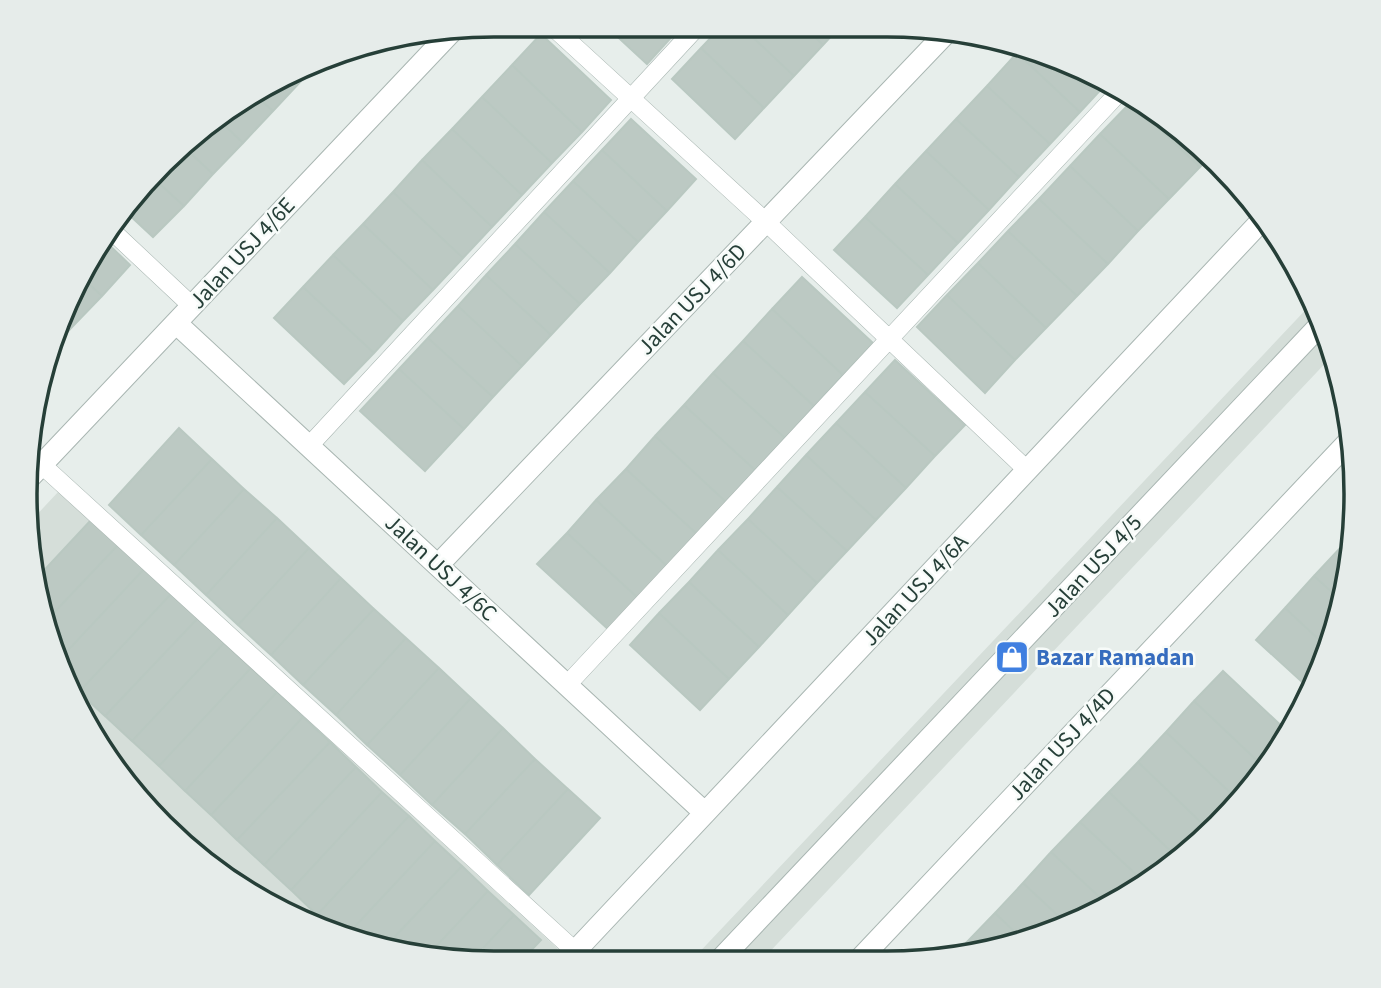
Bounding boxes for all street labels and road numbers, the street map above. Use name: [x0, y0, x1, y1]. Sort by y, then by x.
street label: Jalan USJ 4/6E: [181, 190, 303, 316]
street label: Jalan USJ 4/6D: [630, 236, 754, 362]
street label: Jalan USJ 4/6C: [377, 507, 505, 629]
street label: Jalan USJ 4/5: [1036, 507, 1150, 625]
street label: Jalan USJ 4/6A: [854, 526, 976, 653]
street label: Jalan USJ 4/4D: [1001, 680, 1123, 808]

